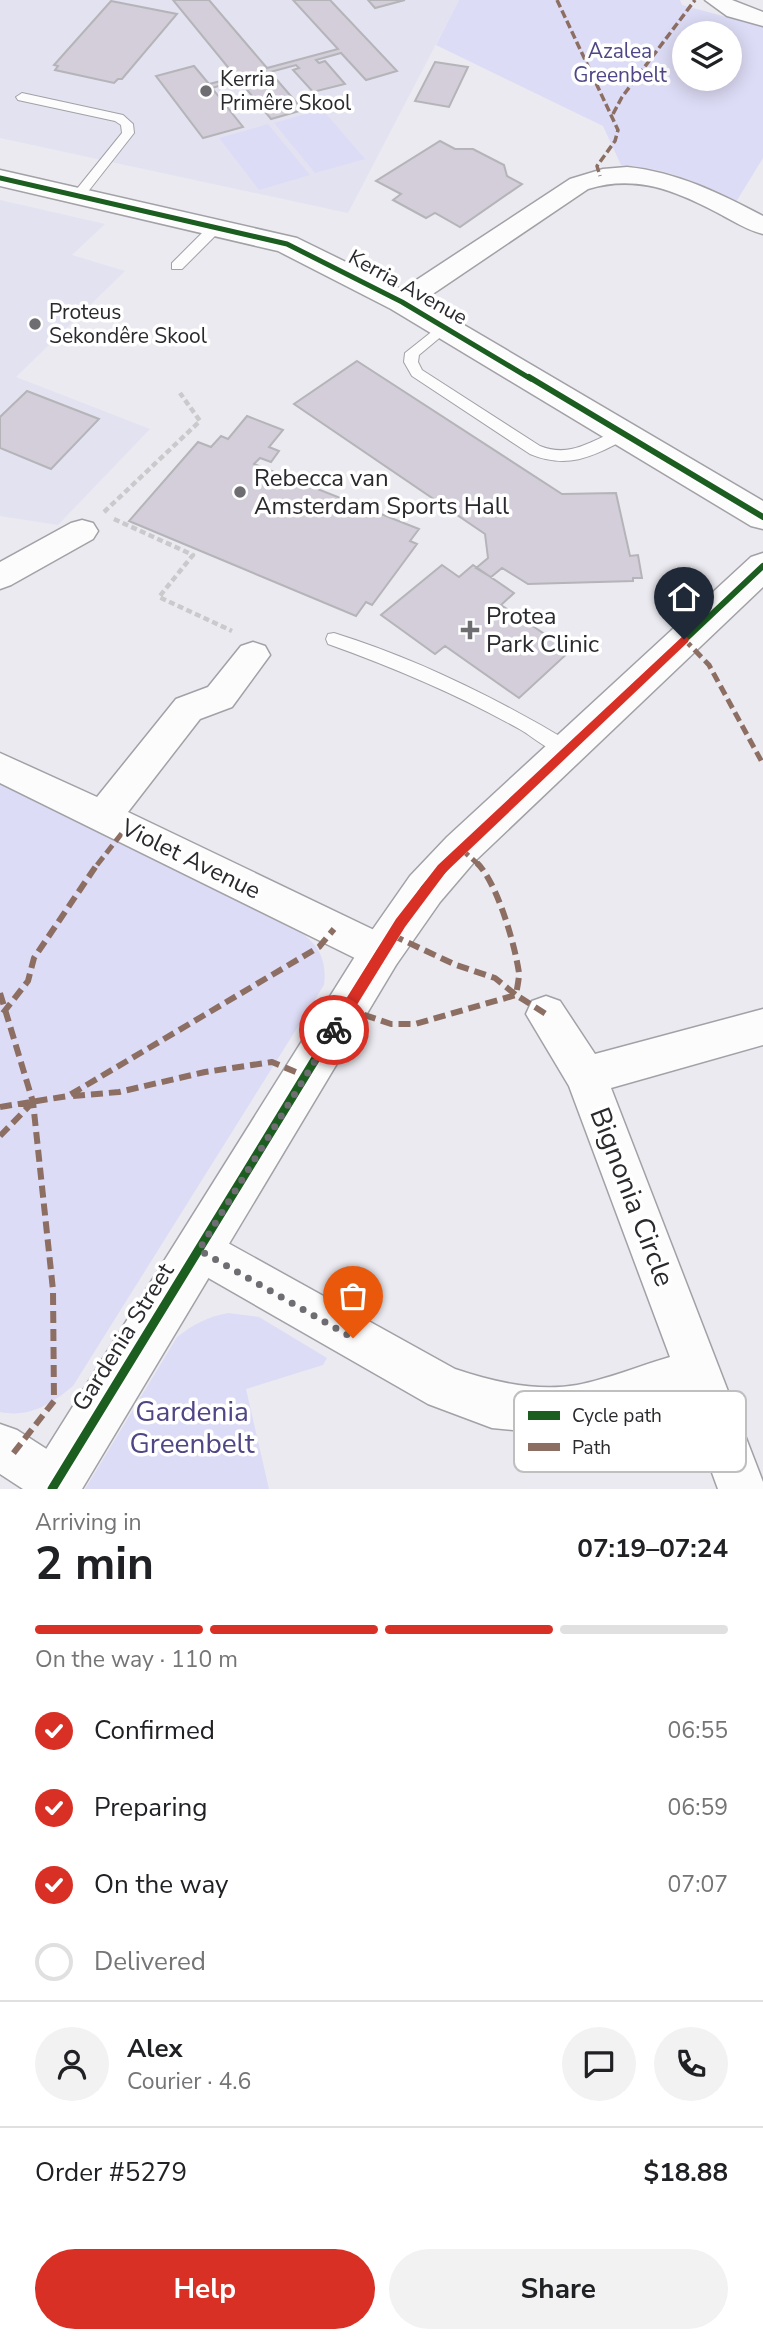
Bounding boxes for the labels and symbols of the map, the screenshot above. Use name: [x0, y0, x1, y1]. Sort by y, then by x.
park label: Azalea Greenbelt: [573, 37, 667, 89]
place label: Kerria Primêre Skool: [220, 65, 352, 117]
marker: Kerria Primêre Skool: [198, 83, 214, 99]
street label: Kerria Avenue: [344, 243, 472, 331]
place label: Proteus Sekondêre Skool: [49, 298, 208, 350]
marker: Proteus Sekondêre Skool: [27, 316, 43, 332]
place label: Rebecca van Amsterdam Sports Hall: [254, 462, 509, 522]
marker: Rebecca van Amsterdam Sports Hall: [232, 484, 248, 500]
pin: [654, 567, 714, 639]
place label: Protea Park Clinic: [486, 600, 599, 660]
marker: Protea Park Clinic: [460, 620, 480, 640]
street label: Violet Avenue: [115, 811, 266, 907]
courier: [299, 995, 369, 1065]
street label: Bignonia Circle: [580, 1102, 684, 1292]
street label: Gardenia Street: [65, 1256, 182, 1417]
pin: [323, 1266, 383, 1338]
legend: [514, 1391, 746, 1472]
park label: Gardenia Greenbelt: [130, 1393, 255, 1463]
text: Cycle path: [572, 1403, 662, 1429]
text: Path: [572, 1435, 611, 1461]

